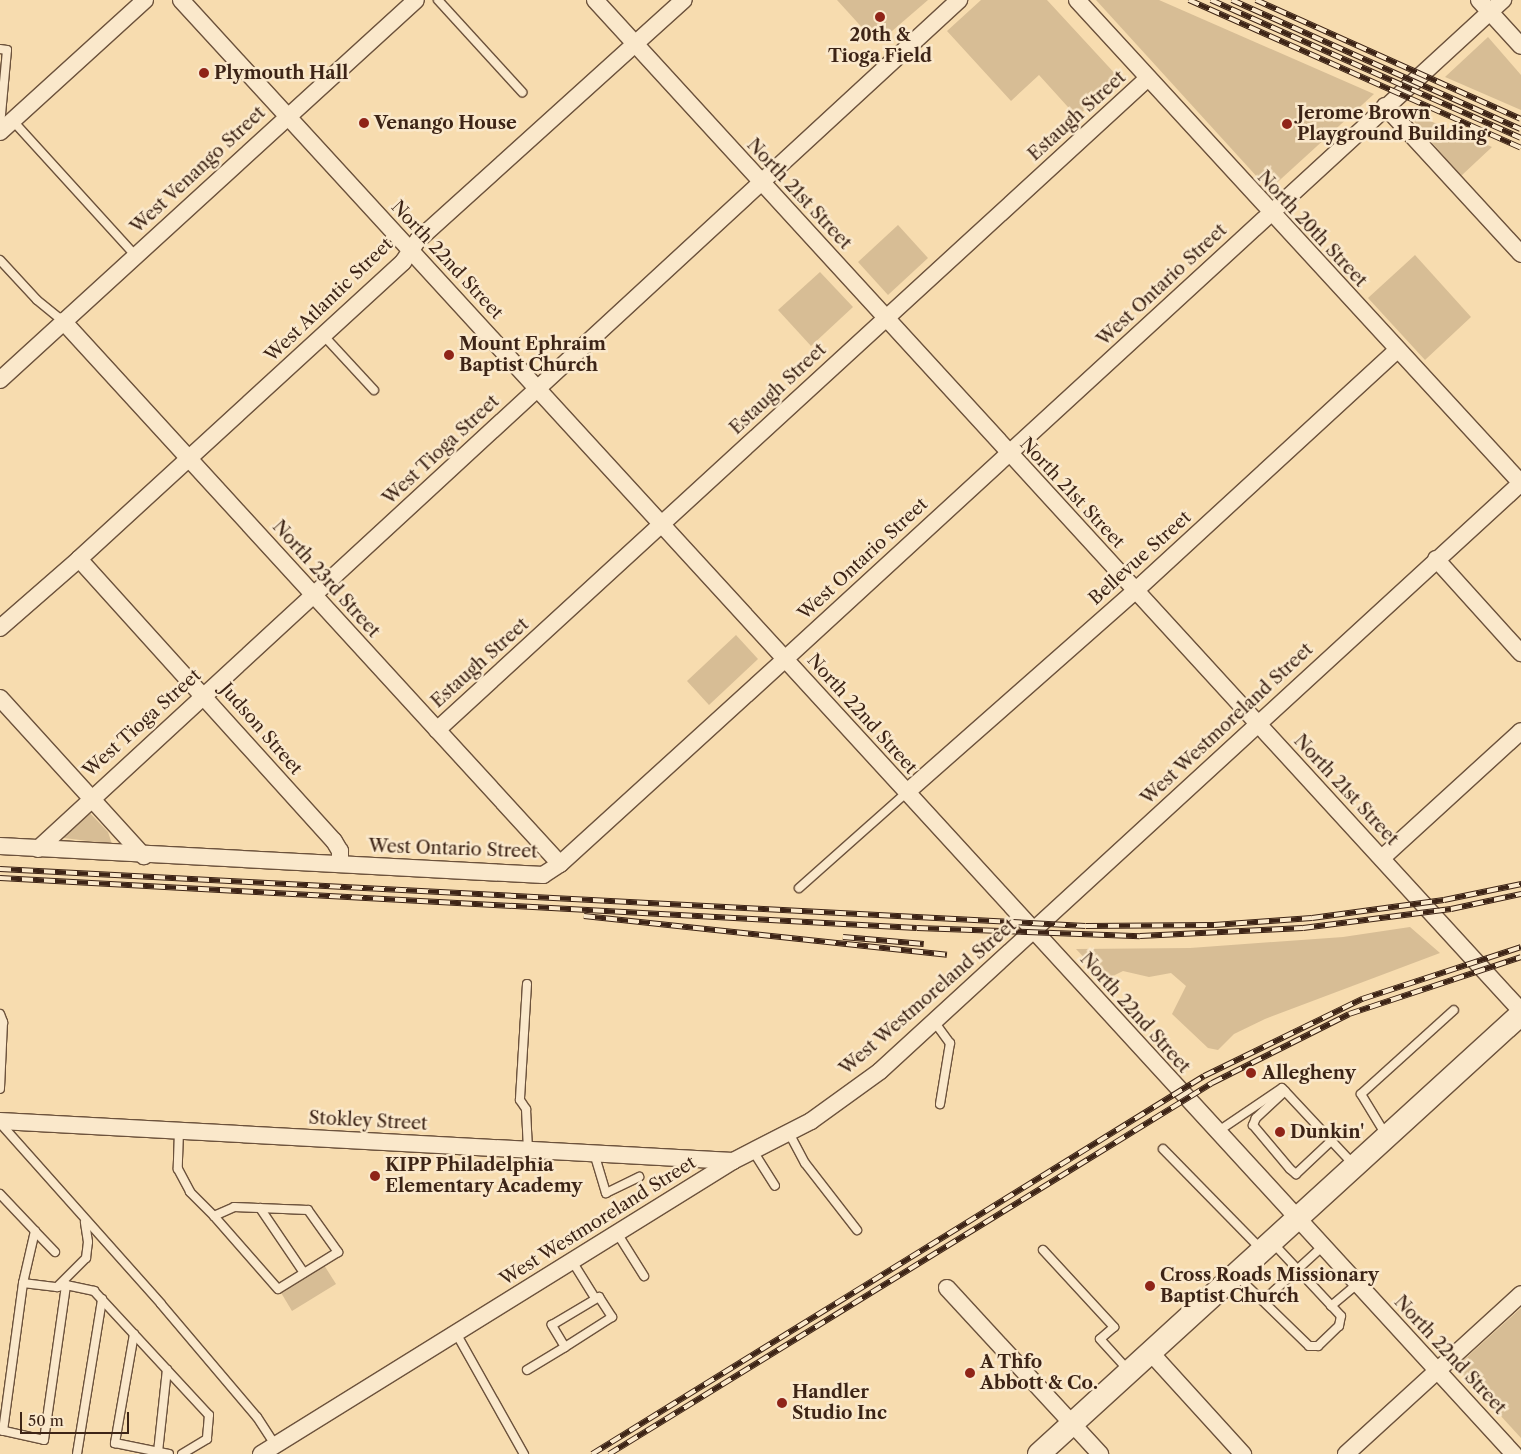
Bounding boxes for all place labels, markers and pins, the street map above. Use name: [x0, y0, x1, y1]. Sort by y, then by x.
marker: 20th & Tioga Field: [874, 11, 886, 23]
place label: 20th & Tioga Field: [828, 25, 932, 68]
place label: Plymouth Hall: [214, 62, 348, 84]
marker: Plymouth Hall: [198, 67, 210, 79]
place label: Jerome Brown Playground Building: [1297, 103, 1487, 146]
place label: Venango House: [374, 112, 517, 134]
marker: Venango House: [358, 117, 370, 129]
marker: Jerome Brown Playground Building: [1281, 118, 1293, 130]
place label: Mount Ephraim Baptist Church: [459, 334, 606, 376]
marker: Mount Ephraim Baptist Church: [443, 349, 455, 361]
place label: Allegheny: [1262, 1062, 1356, 1084]
marker: Allegheny: [1244, 1066, 1258, 1080]
place label: Dunkin': [1290, 1121, 1364, 1143]
marker: Dunkin': [1274, 1126, 1286, 1138]
place label: KIPP Philadelphia Elementary Academy: [385, 1155, 583, 1198]
marker: KIPP Philadelphia Elementary Academy: [369, 1170, 381, 1182]
place label: Cross Roads Missionary Baptist Church: [1160, 1265, 1379, 1308]
marker: Cross Roads Missionary Baptist Church: [1144, 1280, 1156, 1292]
place label: A Thfo Abbott & Co.: [980, 1352, 1098, 1395]
marker: A Thfo Abbott & Co.: [964, 1367, 976, 1379]
place label: Handler Studio Inc: [792, 1382, 887, 1425]
marker: Handler Studio Inc: [776, 1397, 788, 1409]

